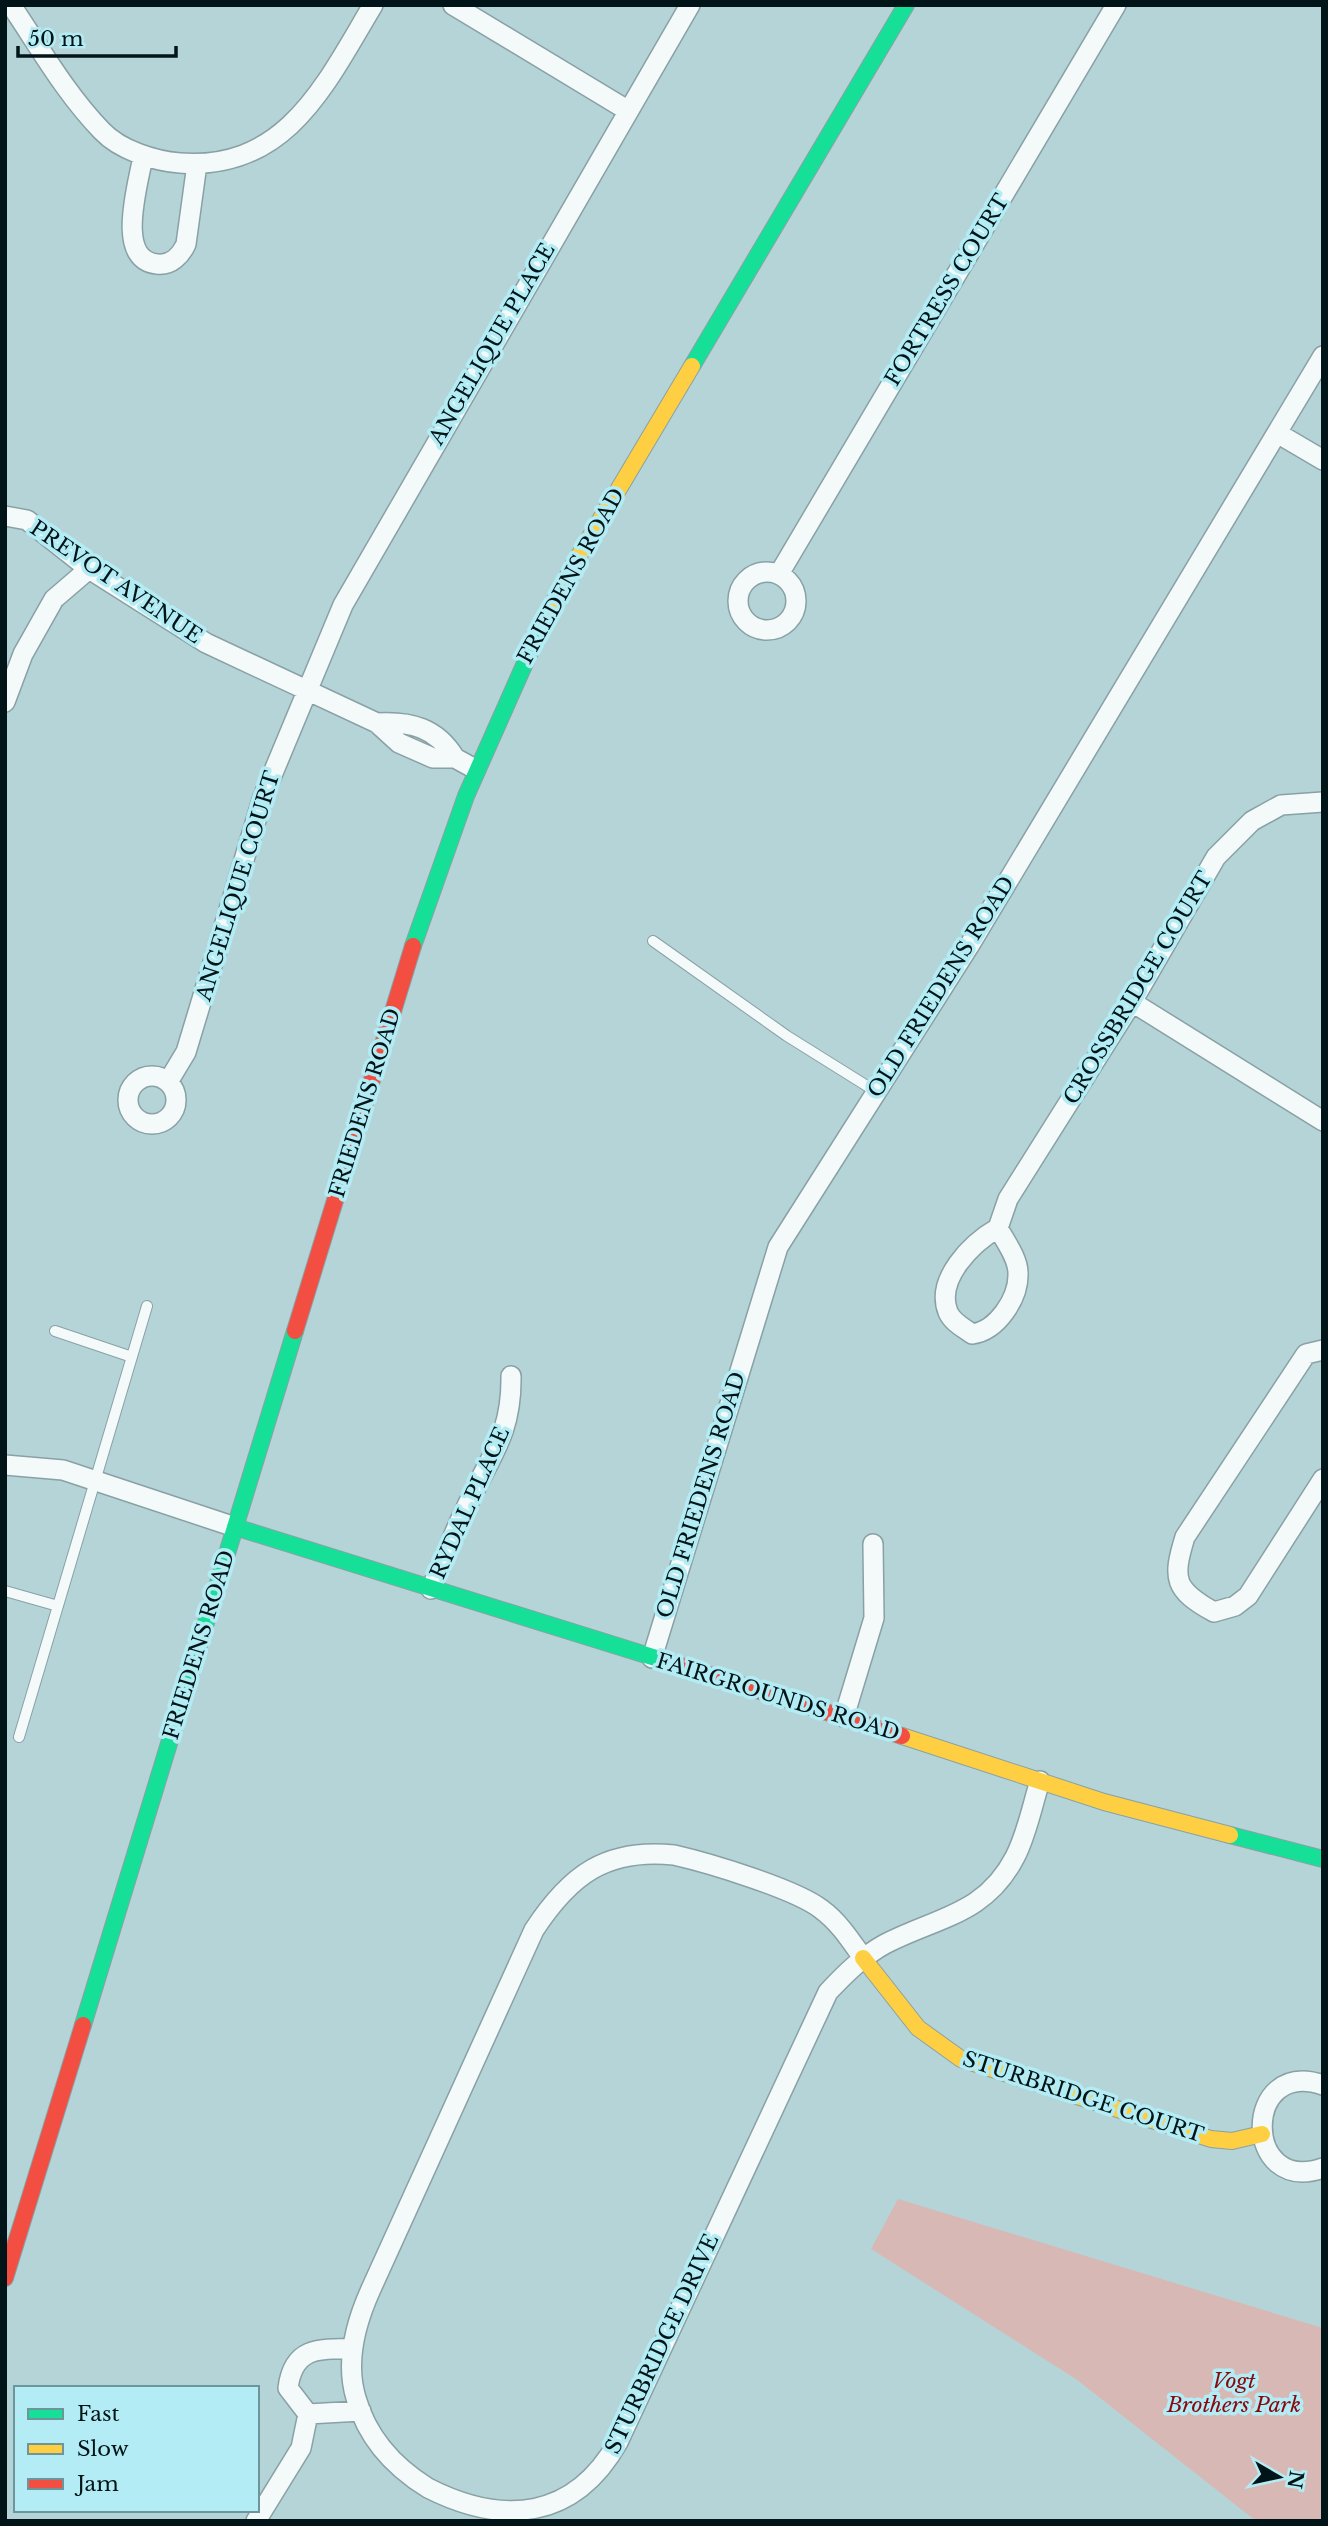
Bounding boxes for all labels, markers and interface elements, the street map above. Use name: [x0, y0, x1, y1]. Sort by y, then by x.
scale bar: [18, 14, 175, 58]
text: 50 m: [28, 26, 84, 52]
street label: FORTRESS COURT: [879, 189, 1015, 391]
street label: ANGELIQUE PLACE: [423, 238, 560, 450]
street label: FRIEDENS ROAD: [512, 484, 630, 668]
street label: PREVOT AVENUE: [25, 515, 207, 649]
street label: ANGELIQUE COURT: [190, 768, 285, 1005]
street label: CROSSBRIDGE COURT: [1058, 867, 1218, 1109]
street label: OLD FRIEDENS ROAD: [862, 872, 1020, 1102]
street label: FRIEDENS ROAD: [324, 1005, 406, 1201]
street label: OLD FRIEDENS ROAD: [651, 1369, 751, 1621]
street label: RYDAL PLACE: [425, 1423, 515, 1583]
street label: FRIEDENS ROAD: [158, 1547, 240, 1743]
street label: FAIRGROUNDS ROAD: [653, 1648, 903, 1746]
street label: STURBRIDGE COURT: [959, 2046, 1207, 2148]
street label: STURBRIDGE DRIVE: [600, 2230, 724, 2458]
park label: Vogt Brothers Park: [1166, 2368, 1301, 2418]
legend: [14, 2386, 259, 2512]
text: Fast: [77, 2401, 119, 2427]
text: Slow: [77, 2436, 129, 2462]
north arrow: [1244, 2442, 1314, 2512]
text: N: [1283, 2469, 1308, 2490]
text: Jam: [74, 2471, 119, 2497]

